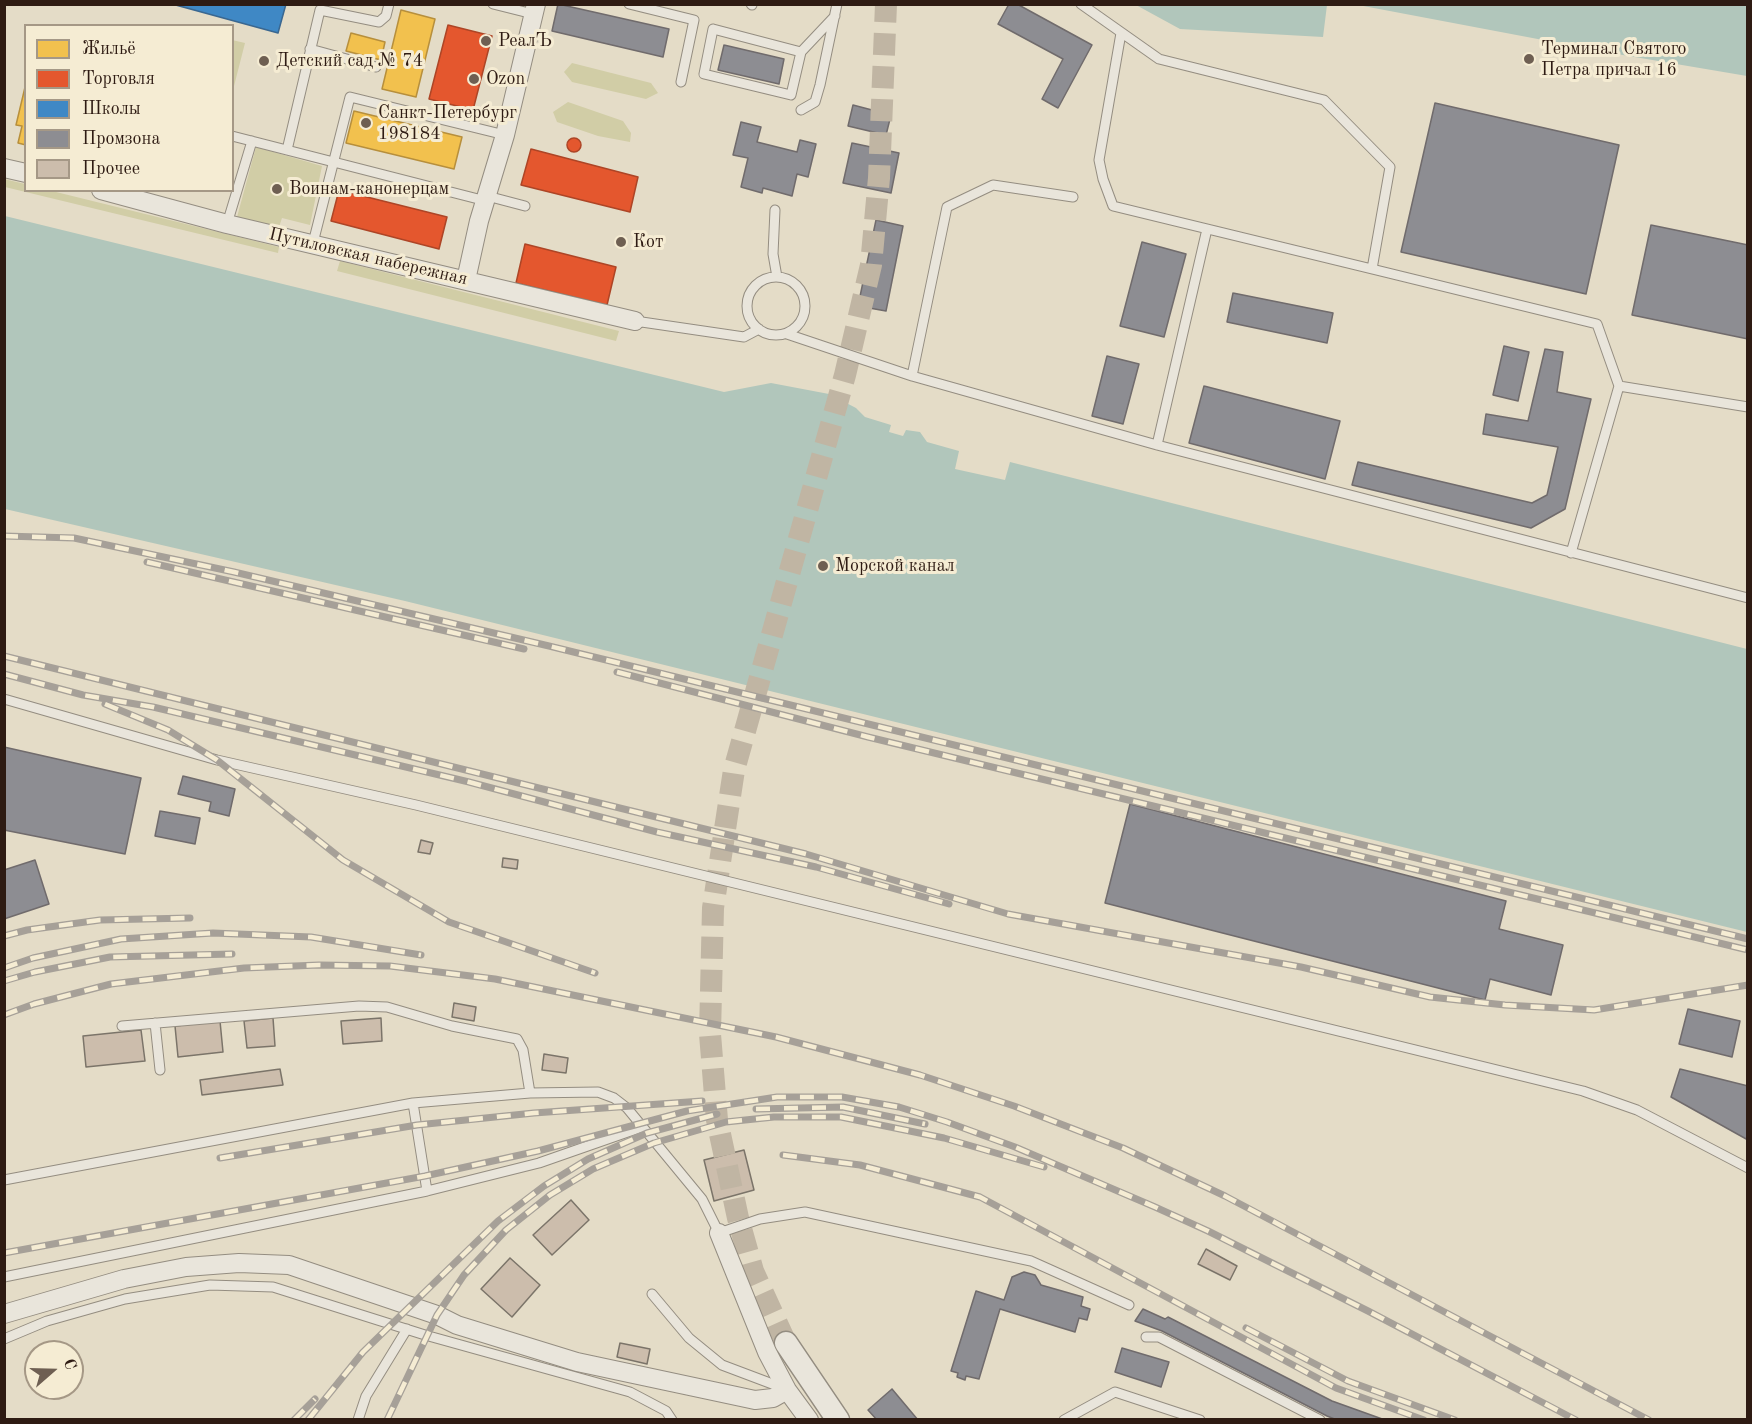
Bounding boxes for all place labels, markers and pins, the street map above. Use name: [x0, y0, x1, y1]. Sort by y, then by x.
place label: РеалЪ: [498, 30, 552, 52]
marker: РеалЪ: [479, 34, 493, 48]
place label: Терминал Святого Петра причал 16: [1541, 38, 1686, 80]
place label: Детский сад № 74: [276, 50, 423, 72]
marker: Терминал Святого Петра причал 16: [1522, 52, 1536, 66]
marker: Детский сад № 74: [257, 54, 271, 68]
place label: Ozon: [486, 68, 525, 90]
marker: Ozon: [467, 72, 481, 86]
place label: Санкт-Петербург 198184: [378, 102, 517, 144]
marker: Санкт-Петербург 198184: [359, 116, 373, 130]
place label: Воинам-канонерцам: [289, 178, 449, 200]
marker: Воинам-канонерцам: [270, 182, 284, 196]
place label: Кот: [633, 231, 664, 253]
marker: Кот: [614, 235, 628, 249]
place label: Морской канал: [835, 555, 955, 577]
marker: Морской канал: [816, 559, 830, 573]

